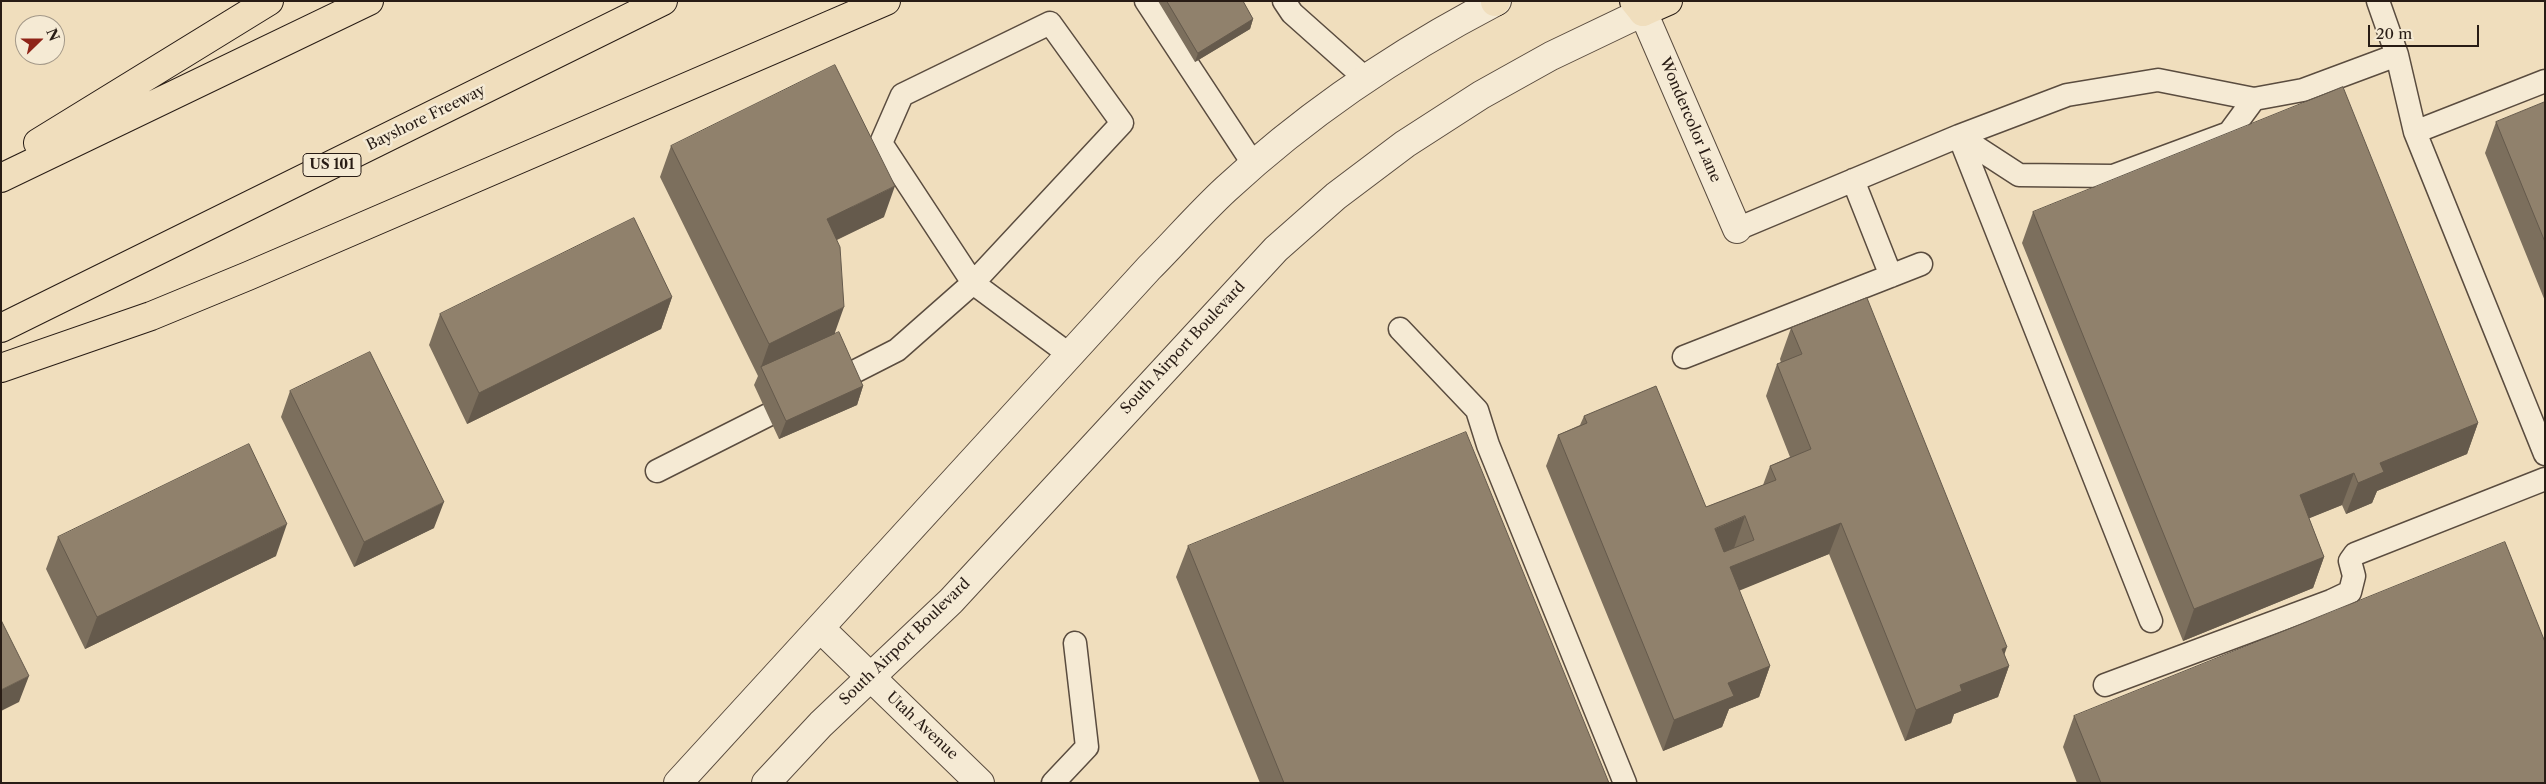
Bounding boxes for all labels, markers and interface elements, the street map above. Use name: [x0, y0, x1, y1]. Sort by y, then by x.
north arrow: [15, 15, 65, 65]
scale bar: [2371, 15, 2482, 47]
text: 20 m: [2376, 24, 2412, 43]
text: N: [42, 26, 64, 44]
street label: Wondercolor Lane: [1656, 55, 1724, 185]
street label: Bayshore Freeway: [364, 81, 488, 155]
road number: US 101: [303, 154, 361, 176]
street label: South Airport Boulevard: [1117, 278, 1249, 418]
street label: South Airport Boulevard: [836, 575, 974, 709]
street label: Utah Avenue: [883, 688, 961, 764]

